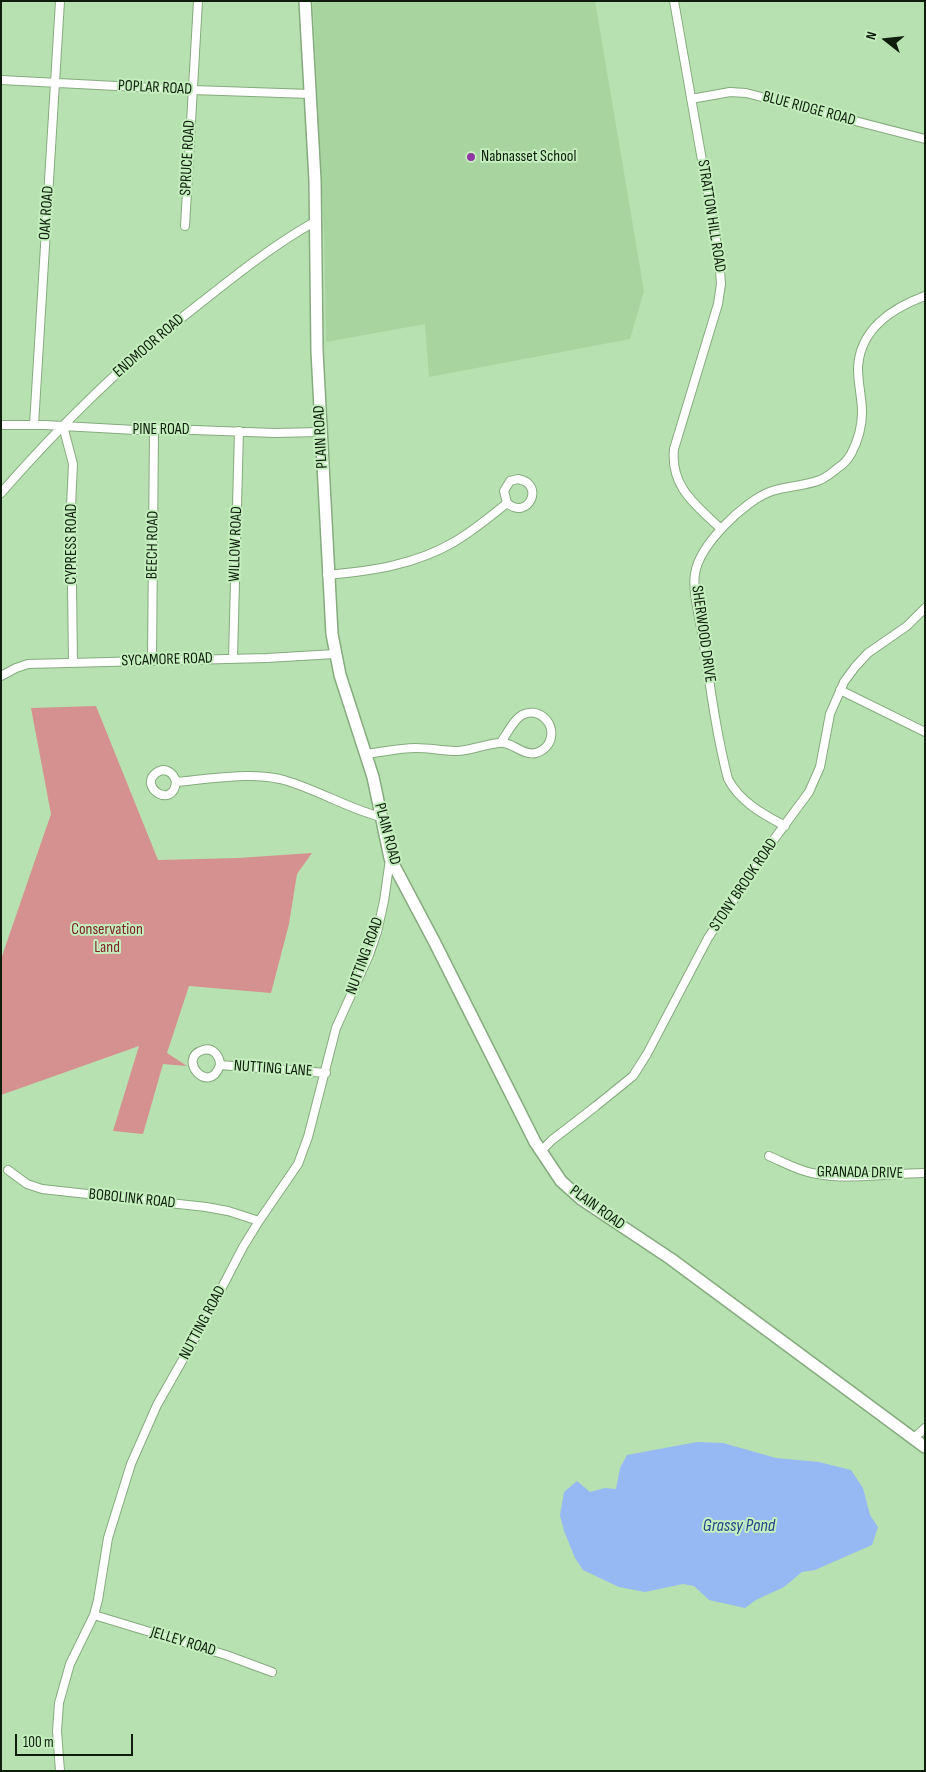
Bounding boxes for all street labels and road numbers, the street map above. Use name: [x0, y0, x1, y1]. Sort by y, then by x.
street label: POPLAR ROAD: [118, 76, 192, 100]
street label: BLUE RIDGE ROAD: [760, 87, 858, 131]
street label: SPRUCE ROAD: [176, 120, 200, 196]
street label: STRATTON HILL ROAD: [693, 158, 729, 274]
street label: OAK ROAD: [36, 185, 58, 241]
street label: ENDMOOR ROAD: [110, 310, 188, 382]
street label: PLAIN ROAD: [310, 405, 332, 469]
street label: PINE ROAD: [132, 420, 190, 440]
street label: CYPRESS ROAD: [62, 504, 82, 584]
street label: WILLOW ROAD: [225, 506, 247, 582]
street label: BEECH ROAD: [143, 511, 163, 579]
street label: SHERWOOD DRIVE: [687, 584, 719, 684]
street label: SYCAMORE ROAD: [121, 649, 213, 671]
street label: PLAIN ROAD: [370, 801, 404, 867]
street label: STONY BROOK ROAD: [706, 835, 782, 935]
street label: NUTTING ROAD: [342, 915, 388, 997]
street label: NUTTING LANE: [233, 1057, 313, 1081]
street label: GRANADA DRIVE: [817, 1163, 903, 1183]
street label: PLAIN ROAD: [566, 1182, 628, 1234]
street label: BOBOLINK ROAD: [88, 1185, 176, 1213]
street label: NUTTING ROAD: [176, 1283, 230, 1363]
street label: JELLEY ROAD: [148, 1623, 218, 1661]

